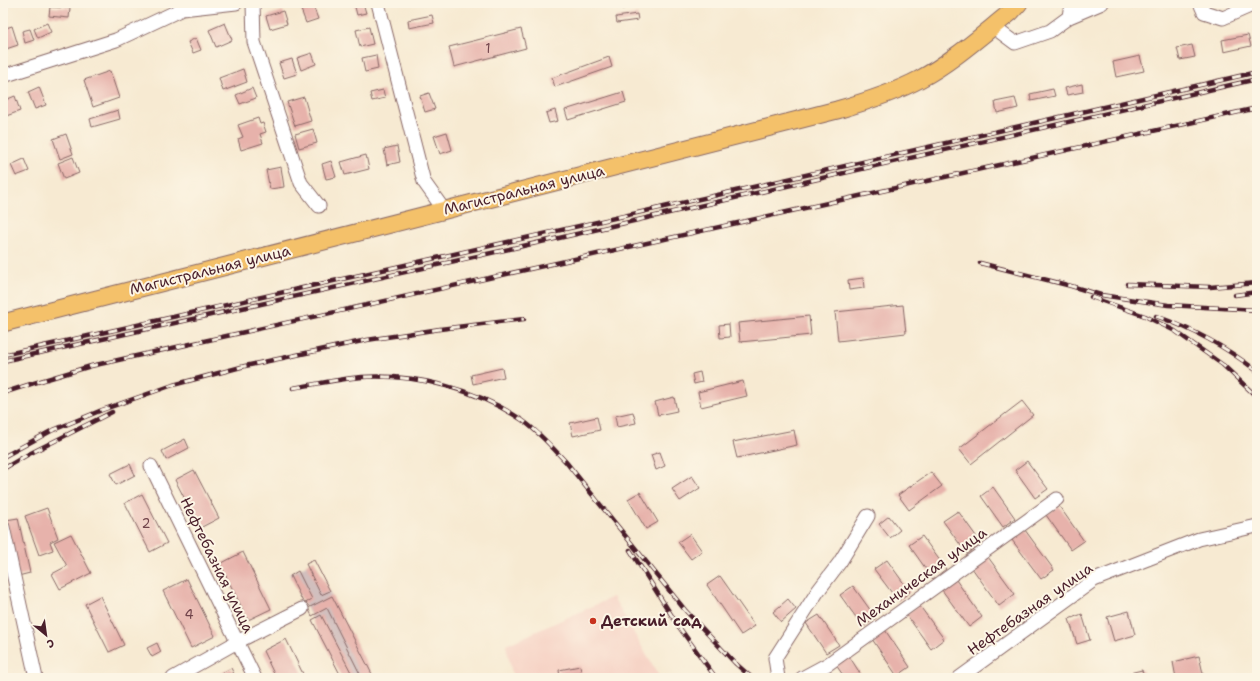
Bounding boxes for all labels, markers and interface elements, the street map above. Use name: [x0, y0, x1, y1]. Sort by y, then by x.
house number: 1: [485, 40, 491, 57]
street label: Магистральная улица: [441, 160, 607, 220]
street label: Магистральная улица: [127, 240, 293, 300]
street label: Нефтебазная улица: [175, 494, 259, 637]
house number: 2: [141, 515, 151, 532]
street label: Механическая улица: [851, 522, 991, 631]
street label: Нефтебазная улица: [963, 558, 1097, 660]
house number: 4: [184, 606, 194, 623]
place label: Детский сад: [601, 611, 702, 631]
north arrow: [26, 615, 66, 655]
marker: Детский сад: [588, 616, 598, 626]
text: С: [44, 635, 57, 652]

